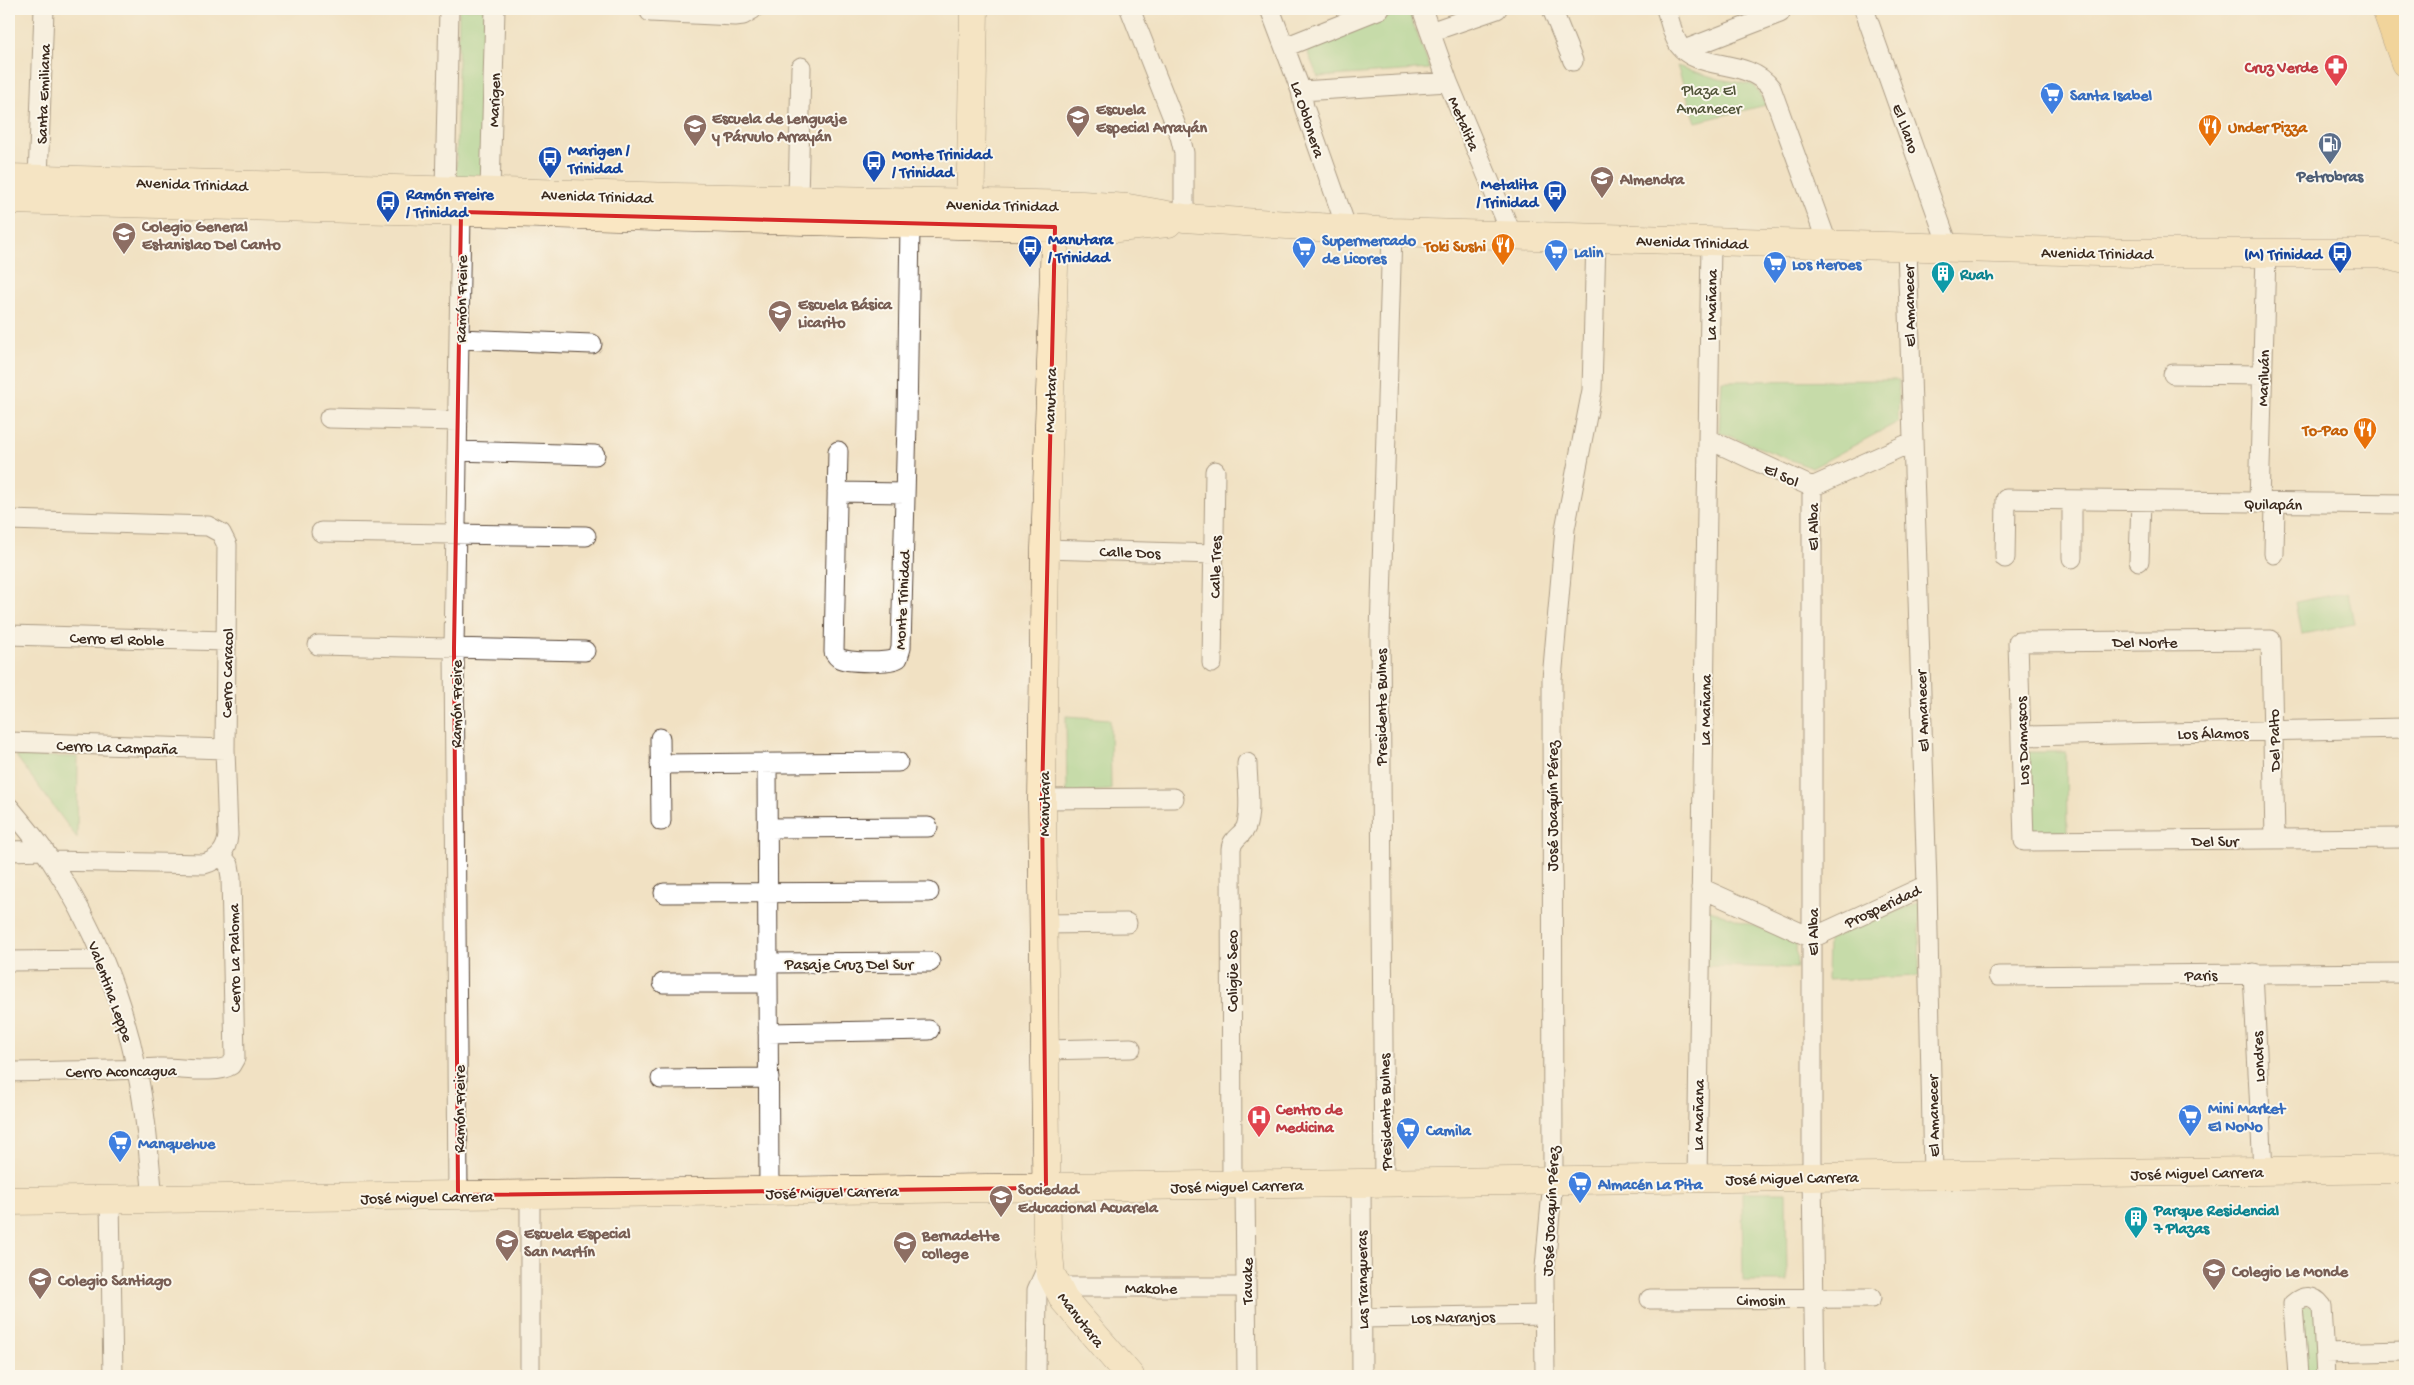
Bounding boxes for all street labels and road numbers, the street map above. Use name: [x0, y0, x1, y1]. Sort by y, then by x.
street label: Santa Emiliana: [34, 43, 57, 145]
street label: Marigen: [486, 72, 507, 127]
street label: La Oblonera: [1284, 80, 1327, 162]
street label: Metalita: [1442, 94, 1482, 155]
street label: El Llano: [1886, 102, 1921, 157]
street label: Avenida Trinidad: [136, 175, 250, 198]
street label: Avenida Trinidad: [541, 187, 655, 210]
street label: Avenida Trinidad: [946, 197, 1060, 218]
street label: Avenida Trinidad: [1636, 233, 1750, 256]
street label: Avenida Trinidad: [2041, 245, 2155, 266]
street label: Ramón Freire: [453, 254, 474, 343]
street label: El Amanecer: [1901, 263, 1922, 347]
street label: La Mañana: [1703, 268, 1724, 341]
street label: Mariluán: [2255, 349, 2276, 407]
street label: Manutara: [1042, 366, 1063, 433]
street label: El Sol: [1760, 461, 1801, 494]
street label: Quilapán: [2244, 496, 2303, 517]
street label: El Alba: [1806, 502, 1825, 551]
street label: Calle Tres: [1207, 534, 1228, 599]
street label: Calle Dos: [1099, 544, 1162, 565]
street label: Monte Trinidad: [892, 548, 917, 650]
street label: Cerro Caracol: [219, 628, 240, 718]
street label: Cerro El Roble: [69, 630, 165, 653]
street label: Del Norte: [2111, 635, 2178, 654]
street label: Presidente Bulnes: [1374, 647, 1393, 766]
street label: Ramón Freire: [449, 659, 468, 748]
street label: El Amanecer: [1914, 668, 1935, 752]
street label: La Mañana: [1697, 673, 1718, 746]
street label: Los Damascos: [2013, 695, 2036, 786]
street label: Del Palto: [2266, 709, 2287, 772]
street label: Los Álamos: [2177, 724, 2250, 746]
street label: Cerro La Campaña: [56, 738, 179, 761]
street label: José Joaquín Pérez: [1545, 740, 1564, 871]
street label: Manutara: [1037, 770, 1056, 837]
street label: Del Sur: [2191, 834, 2240, 853]
street label: Prosperidad: [1842, 882, 1926, 934]
street label: Cerro La Paloma: [226, 902, 247, 1012]
street label: El Alba: [1806, 907, 1825, 956]
street label: Coligüe Seco: [1225, 930, 1244, 1012]
street label: Valentina Leppe: [81, 938, 136, 1046]
street label: Pasaje Cruz Del Sur: [784, 957, 915, 976]
street label: Paris: [2184, 968, 2219, 987]
street label: Londres: [2250, 1030, 2271, 1083]
street label: Presidente Bulnes: [1377, 1052, 1398, 1172]
street label: Cerro Aconcagua: [65, 1063, 178, 1084]
street label: Ramón Freire: [452, 1064, 471, 1153]
street label: El Amanecer: [1925, 1073, 1946, 1157]
street label: La Mañana: [1690, 1078, 1711, 1151]
street label: José Joaquín Pérez: [1540, 1145, 1565, 1277]
street label: José Miguel Carrera: [2130, 1165, 2265, 1186]
street label: José Miguel Carrera: [1725, 1170, 1860, 1191]
street label: José Miguel Carrera: [1170, 1178, 1305, 1199]
street label: José Miguel Carrera: [765, 1184, 900, 1205]
street label: José Miguel Carrera: [360, 1189, 495, 1210]
street label: Las Tranqueras: [1354, 1229, 1375, 1329]
street label: Tavake: [1240, 1257, 1259, 1305]
street label: Makohe: [1125, 1281, 1178, 1300]
street label: Manutara: [1052, 1290, 1107, 1354]
street label: Cimosin: [1737, 1293, 1786, 1312]
street label: Los Naranjos: [1411, 1309, 1496, 1330]

